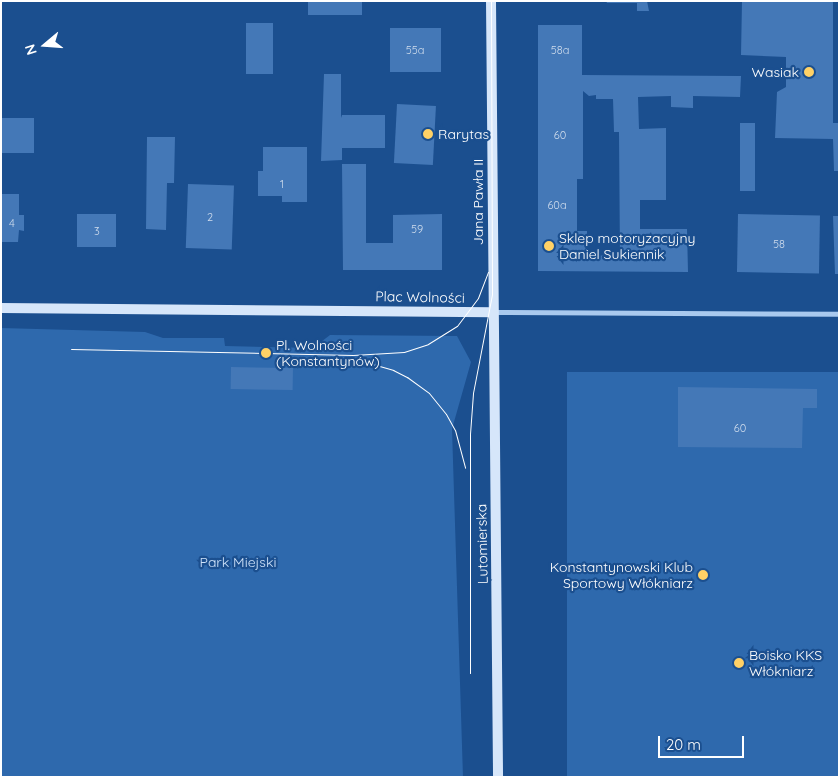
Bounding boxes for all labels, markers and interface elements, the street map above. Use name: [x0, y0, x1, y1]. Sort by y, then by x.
north arrow: [20, 20, 70, 70]
text: N: [21, 42, 41, 57]
house number: 55a: [406, 43, 424, 57]
house number: 58a: [551, 43, 569, 57]
place label: Wasiak: [752, 64, 799, 80]
marker: Wasiak: [803, 66, 815, 78]
place label: Rarytas: [438, 126, 489, 142]
marker: Rarytas: [422, 128, 434, 140]
house number: 60: [554, 128, 566, 142]
street label: Jana Pawła II: [470, 159, 486, 245]
house number: 1: [280, 177, 284, 191]
house number: 60a: [547, 198, 567, 212]
house number: 2: [207, 210, 213, 224]
house number: 4: [9, 216, 15, 230]
house number: 59: [411, 222, 423, 236]
house number: 3: [94, 224, 100, 238]
place label: Sklep motoryzacyjny Daniel Sukiennik: [559, 230, 695, 262]
house number: 58: [773, 237, 785, 251]
marker: Sklep motoryzacyjny Daniel Sukiennik: [543, 240, 555, 252]
street label: Plac Wolności: [375, 288, 465, 306]
place label: Pl. Wolności (Konstantynów): [276, 337, 380, 370]
marker: Pl. Wolności (Konstantynów): [260, 347, 272, 359]
house number: 60: [734, 421, 746, 435]
street label: Lutomierska: [473, 504, 491, 584]
park label: Park Miejski: [200, 554, 276, 570]
place label: Konstantynowski Klub Sportowy Włókniarz: [550, 559, 693, 592]
marker: Konstantynowski Klub Sportowy Włókniarz: [697, 569, 709, 581]
place label: Boisko KKS Włókniarz: [749, 647, 822, 680]
marker: Boisko KKS Włókniarz: [733, 657, 745, 669]
scale bar: [660, 726, 746, 758]
text: 20 m: [666, 735, 701, 754]

